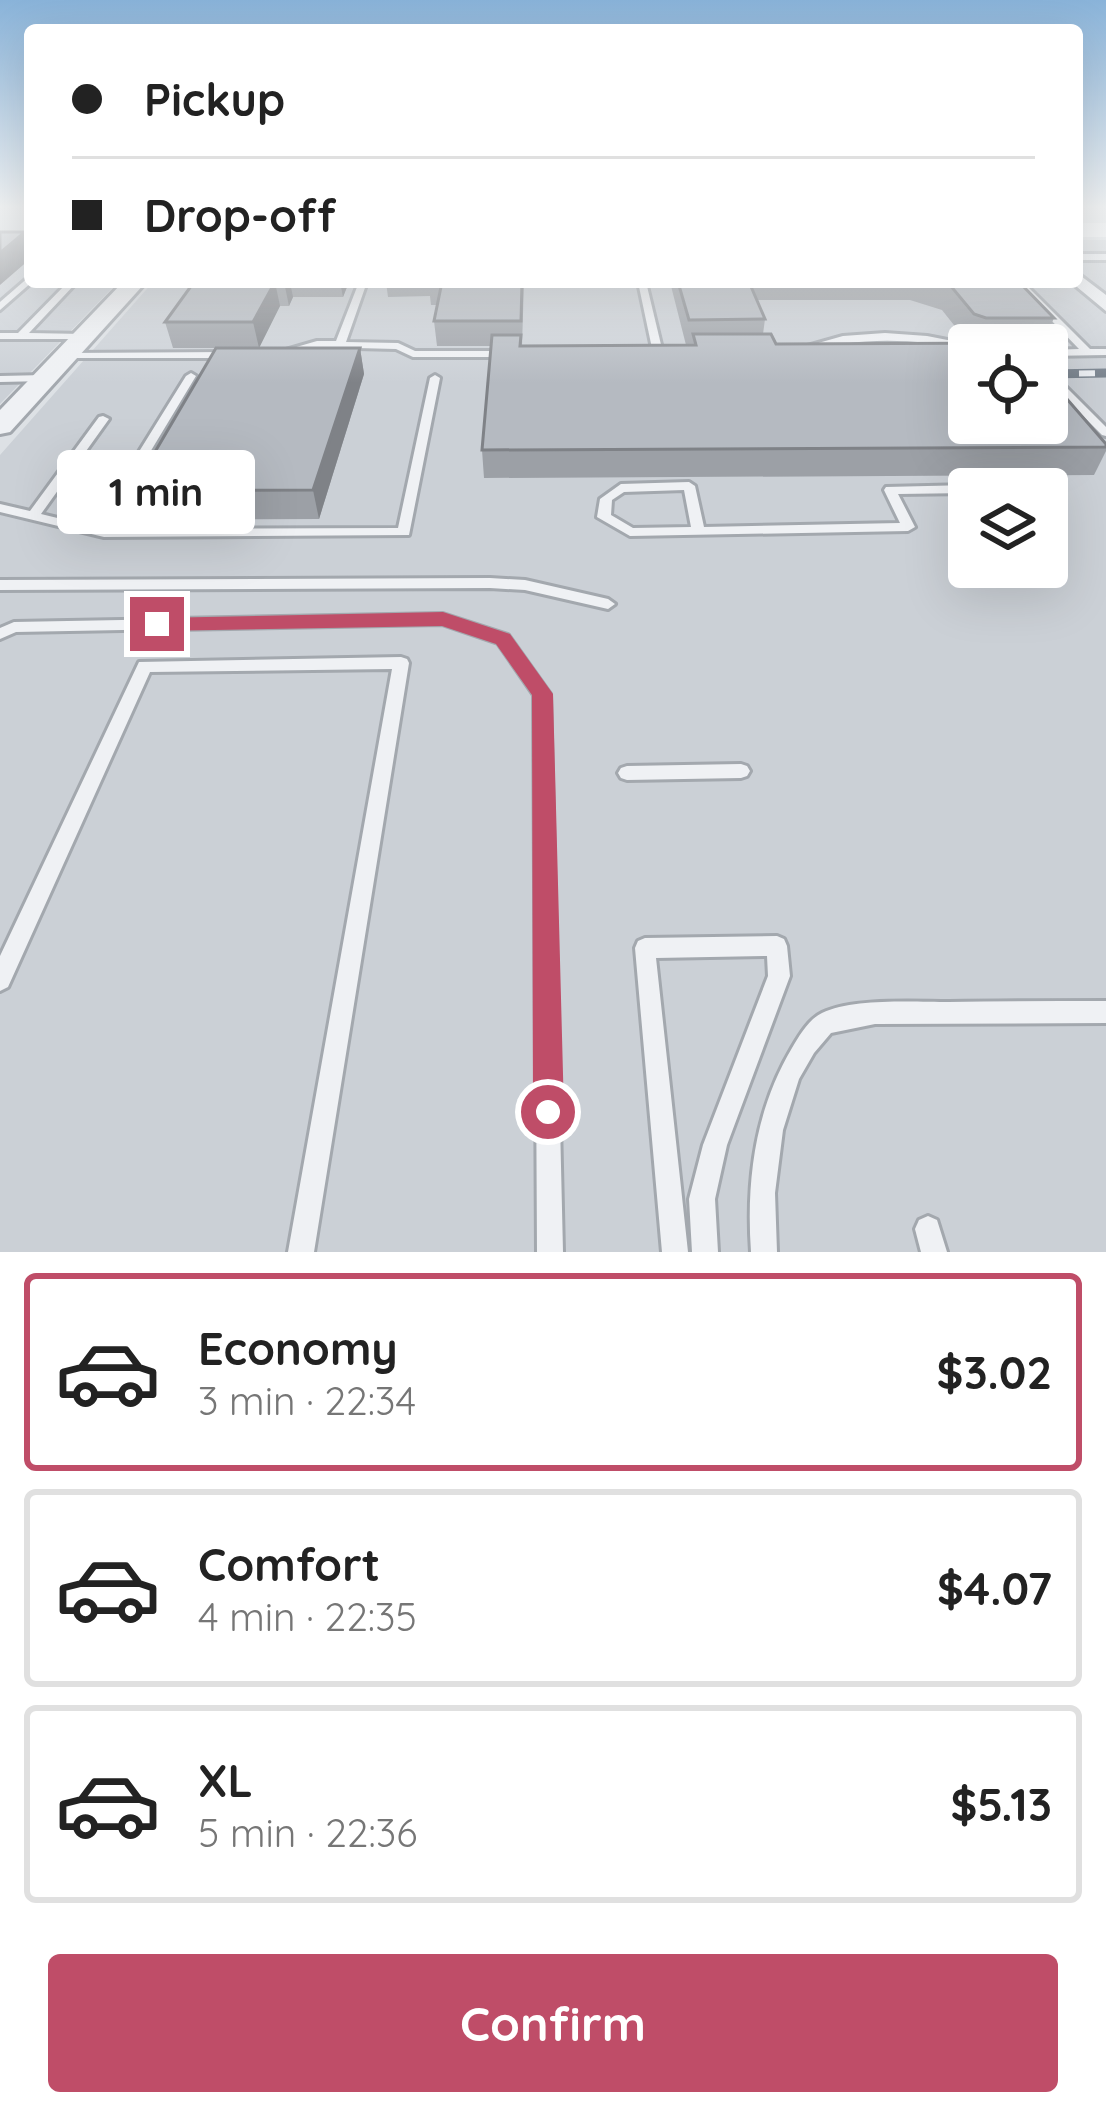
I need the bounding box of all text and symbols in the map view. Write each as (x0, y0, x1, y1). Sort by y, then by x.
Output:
text: Pickup (144, 71, 285, 127)
text: Drop-off (144, 187, 336, 243)
map controls (948, 324, 1068, 588)
button: locate (948, 324, 1068, 444)
callout: 1 min (58, 450, 256, 534)
text: 1 min (109, 467, 203, 516)
button: layers (948, 468, 1068, 588)
route end (130, 597, 184, 651)
route start (521, 1085, 575, 1139)
icon: car (54, 1318, 162, 1426)
text: Economy (198, 1320, 398, 1376)
text: $3.02 (937, 1344, 1052, 1400)
text: 3 min · 22:34 (198, 1376, 416, 1425)
icon: car (54, 1534, 162, 1642)
text: Comfort (198, 1536, 380, 1592)
text: $4.07 (937, 1560, 1052, 1616)
text: 4 min · 22:35 (198, 1592, 417, 1641)
icon: car (54, 1750, 162, 1858)
text: XL (198, 1752, 253, 1808)
text: $5.13 (950, 1776, 1052, 1832)
text: 5 min · 22:36 (198, 1808, 417, 1857)
button: Confirm (48, 1954, 1058, 2092)

